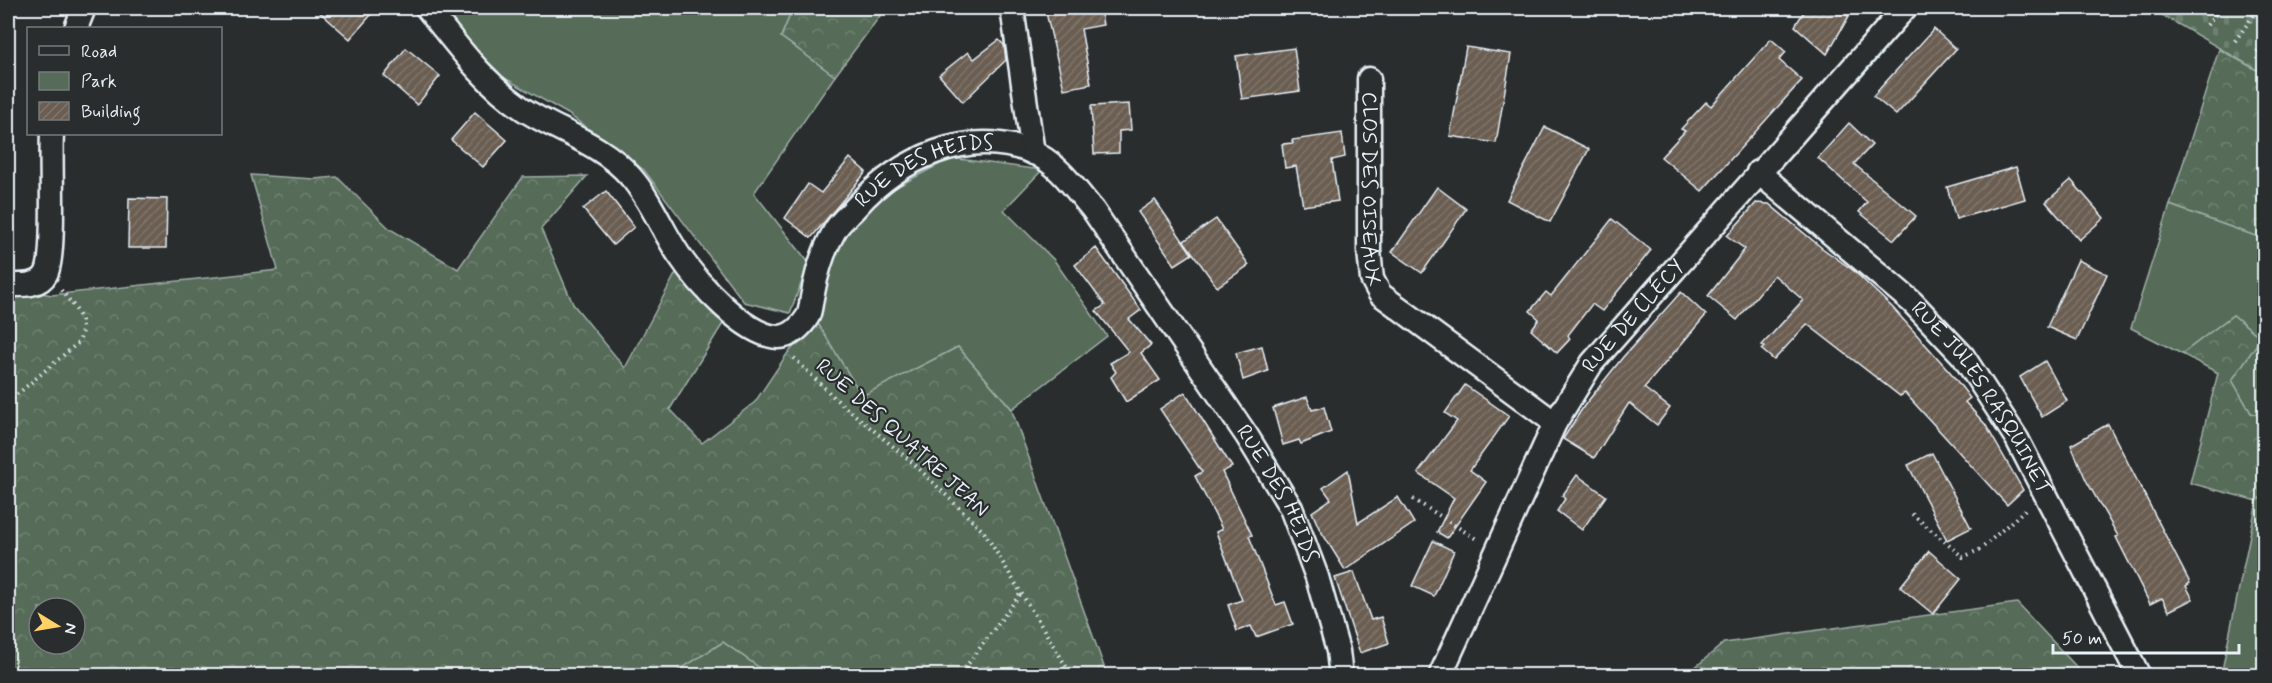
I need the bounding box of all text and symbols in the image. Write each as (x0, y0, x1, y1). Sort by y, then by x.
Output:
legend (27, 27, 222, 135)
text: Road (81, 40, 117, 64)
text: Park (81, 70, 117, 94)
street label: CLOS DES OISEAUX (1355, 92, 1388, 292)
text: Building (81, 100, 141, 126)
street label: RUE DES HEIDS (849, 129, 994, 214)
street label: RUE DE CLÉCY (1576, 253, 1691, 378)
street label: RUE JULES RASQUINET (1904, 295, 2058, 501)
street label: RUE DES QUATRE JEAN (809, 353, 995, 523)
street label: RUE DES HEIDS (1229, 419, 1325, 567)
north arrow (27, 596, 87, 656)
scale bar (2053, 617, 2239, 655)
text: N (59, 621, 82, 636)
text: 50 m (2062, 627, 2102, 651)

